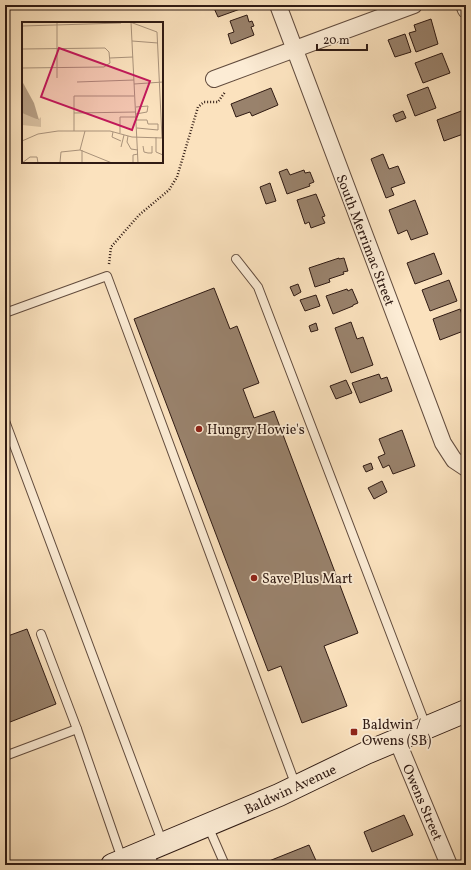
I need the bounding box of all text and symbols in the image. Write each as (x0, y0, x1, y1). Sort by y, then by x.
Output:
inset map (22, 22, 163, 163)
scale bar (317, 26, 367, 52)
text: 20 m (323, 33, 350, 49)
street label: South Merrimac Street (331, 172, 399, 309)
place label: Hungry Howie's (207, 421, 305, 440)
marker: Hungry Howie's (194, 424, 204, 434)
place label: Save Plus Mart (262, 570, 353, 589)
marker: Save Plus Mart (249, 573, 259, 583)
place label: Baldwin / Owens (SB) (362, 716, 431, 751)
marker: Baldwin / Owens (SB) (349, 727, 359, 737)
street label: Baldwin Avenue (241, 761, 340, 820)
street label: Owens Street (397, 761, 446, 844)

